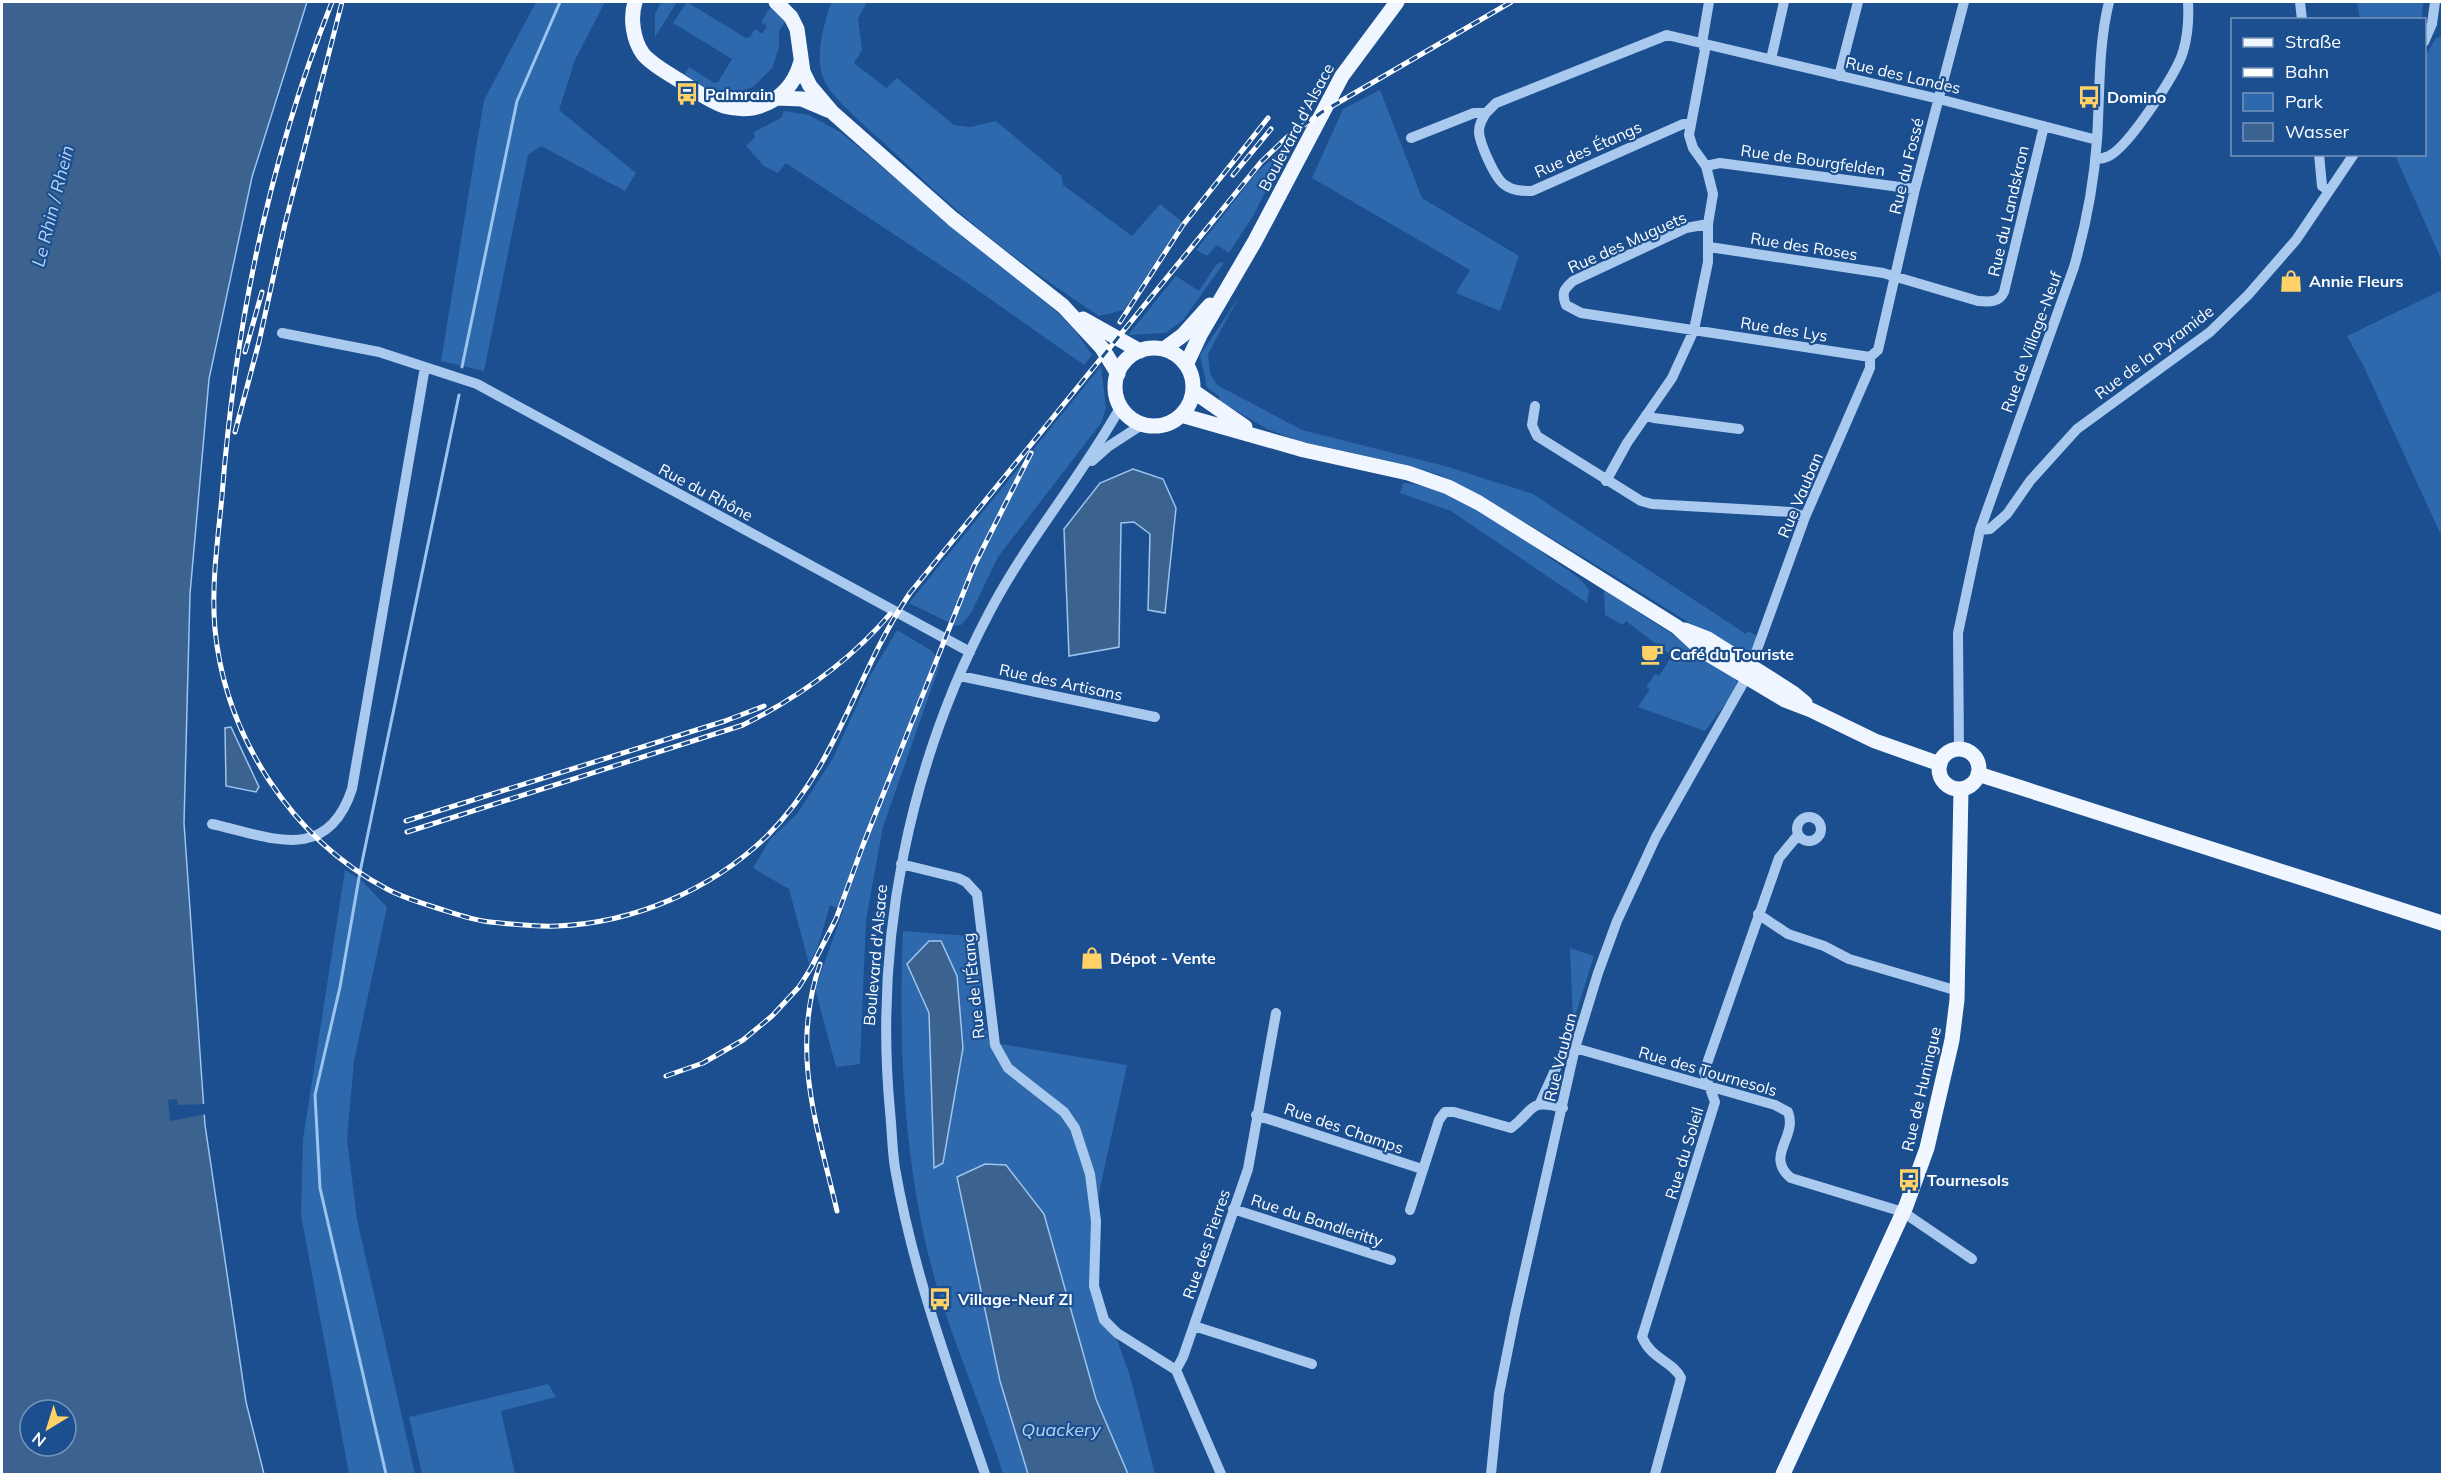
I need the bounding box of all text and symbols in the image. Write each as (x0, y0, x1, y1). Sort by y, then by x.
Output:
legend (2231, 18, 2426, 156)
text: Straße (2285, 30, 2341, 53)
street label: Rue des Landes (1843, 52, 1963, 98)
street label: Boulevard d'Alsace (1254, 60, 1338, 194)
text: Bahn (2285, 60, 2329, 83)
bus stop icon: Palmrain (674, 81, 700, 107)
place label: Palmrain (705, 84, 774, 104)
bus stop icon: Domino (2076, 84, 2102, 110)
place label: Domino (2107, 87, 2166, 107)
text: Park (2285, 90, 2324, 113)
street label: Rue des Étangs (1531, 116, 1645, 182)
street label: Rue du Fossé (1884, 116, 1928, 216)
text: Wasser (2285, 120, 2349, 143)
street label: Rue de Bourgfelden (1739, 140, 1887, 180)
water label: Le Rhin / Rhein (26, 143, 79, 269)
street label: Rue du Landskron (1983, 144, 2033, 278)
street label: Rue des Muguets (1565, 207, 1689, 277)
street label: Rue des Roses (1749, 228, 1859, 264)
street label: Rue de Village-Neuf (1996, 268, 2066, 415)
shop icon: Annie Fleurs (2278, 268, 2304, 294)
place label: Annie Fleurs (2309, 271, 2403, 291)
street label: Rue de la Pyramide (2091, 301, 2217, 403)
street label: Rue des Lys (1739, 312, 1829, 346)
street label: Rue Vauban (1773, 449, 1827, 541)
street label: Rue du Rhône (655, 459, 757, 525)
cafe icon: Café du Touriste (1639, 641, 1665, 667)
place label: Café du Touriste (1670, 644, 1794, 664)
street label: Rue des Artisans (997, 659, 1125, 705)
street label: Boulevard d'Alsace (859, 884, 891, 1026)
street label: Rue de l'Étang (957, 932, 989, 1040)
shop icon: Dépot - Vente (1079, 945, 1105, 971)
place label: Dépot - Vente (1110, 948, 1216, 968)
street label: Rue Vauban (1539, 1011, 1581, 1103)
street label: Rue de Huningue (1897, 1025, 1945, 1153)
street label: Rue des Tournesols (1636, 1042, 1780, 1100)
street label: Rue des Champs (1282, 1098, 1406, 1158)
street label: Rue du Soleil (1660, 1104, 1708, 1202)
bus stop icon: Tournesols (1896, 1167, 1922, 1193)
place label: Tournesols (1927, 1170, 2009, 1190)
street label: Rue des Pierres (1178, 1186, 1234, 1301)
street label: Rue du Bandleritty (1249, 1189, 1386, 1251)
bus stop icon: Village-Neuf ZI (927, 1286, 953, 1312)
place label: Village-Neuf ZI (957, 1289, 1073, 1309)
north arrow (18, 1398, 78, 1458)
water label: Quackery (1021, 1418, 1102, 1441)
text: N (28, 1428, 50, 1451)

